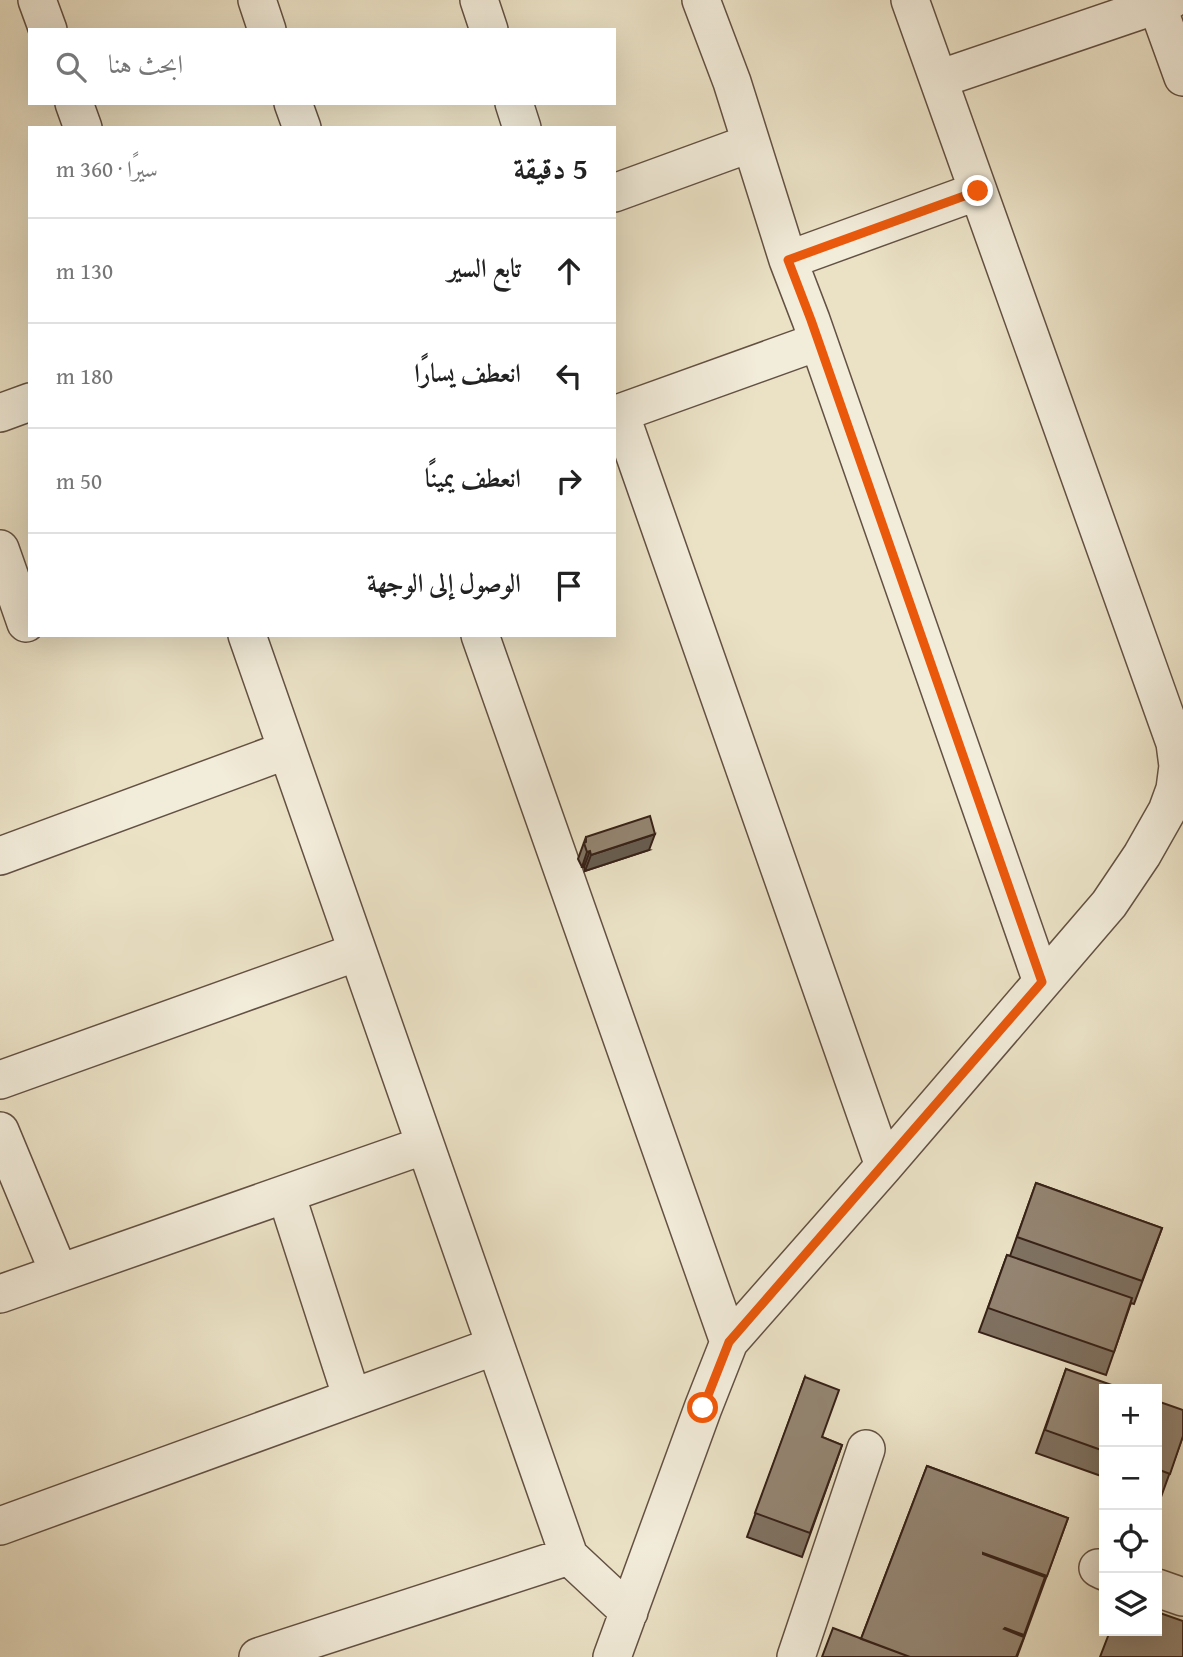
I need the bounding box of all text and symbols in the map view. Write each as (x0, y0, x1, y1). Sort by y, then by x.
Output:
search box (28, 28, 616, 105)
text: ابحث هنا (108, 44, 183, 83)
icon: search (52, 48, 90, 86)
text: 5 دقيقة (513, 146, 588, 190)
text: سيرًا · 360 m (56, 152, 158, 185)
route end (962, 175, 993, 206)
text: تابع السير (447, 248, 521, 287)
icon: ahead (550, 252, 588, 290)
text: 130 m (56, 254, 113, 287)
text: انعطف يسارًا (414, 353, 521, 392)
icon: left (550, 357, 588, 395)
text: 180 m (56, 359, 113, 392)
text: انعطف يمينًا (425, 458, 521, 497)
icon: right (550, 462, 588, 500)
text: 50 m (56, 464, 102, 497)
text: الوصول إلى الوجهة (367, 563, 521, 602)
icon: arrive (550, 567, 588, 605)
map controls (1099, 1384, 1162, 1636)
button: + (1099, 1384, 1162, 1447)
route start (687, 1392, 718, 1423)
button: − (1099, 1447, 1162, 1510)
button: locate (1099, 1510, 1162, 1573)
button: layers (1099, 1573, 1162, 1636)

